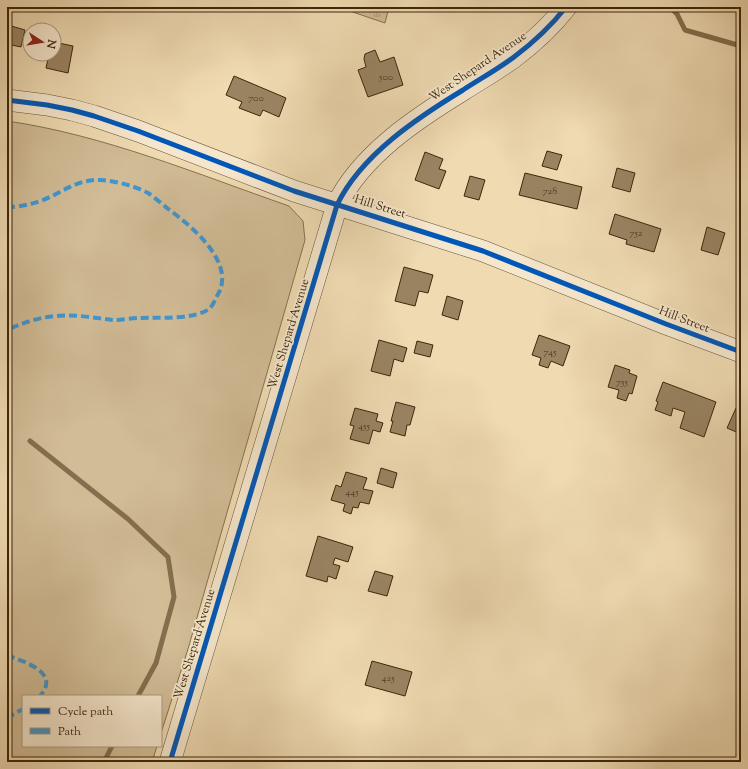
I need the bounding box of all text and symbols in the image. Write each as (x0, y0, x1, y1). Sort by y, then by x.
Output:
north arrow (22, 22, 62, 62)
street label: West Shepard Avenue (425, 27, 531, 107)
text: N (42, 37, 60, 50)
house number: 500 (378, 70, 393, 85)
house number: 700 (248, 91, 264, 106)
house number: 728 (543, 184, 557, 199)
street label: Hill Street (352, 191, 408, 223)
house number: 752 (629, 226, 643, 241)
street label: West Shepard Avenue (264, 276, 314, 391)
street label: Hill Street (656, 302, 712, 338)
house number: 745 (544, 345, 557, 360)
house number: 755 (616, 375, 629, 390)
house number: 455 (358, 419, 371, 434)
house number: 445 (345, 485, 359, 500)
street label: West Shepard Avenue (170, 586, 220, 701)
house number: 425 (381, 671, 395, 686)
legend (22, 695, 162, 747)
text: Cycle path (58, 703, 113, 721)
text: Path (58, 723, 81, 741)

